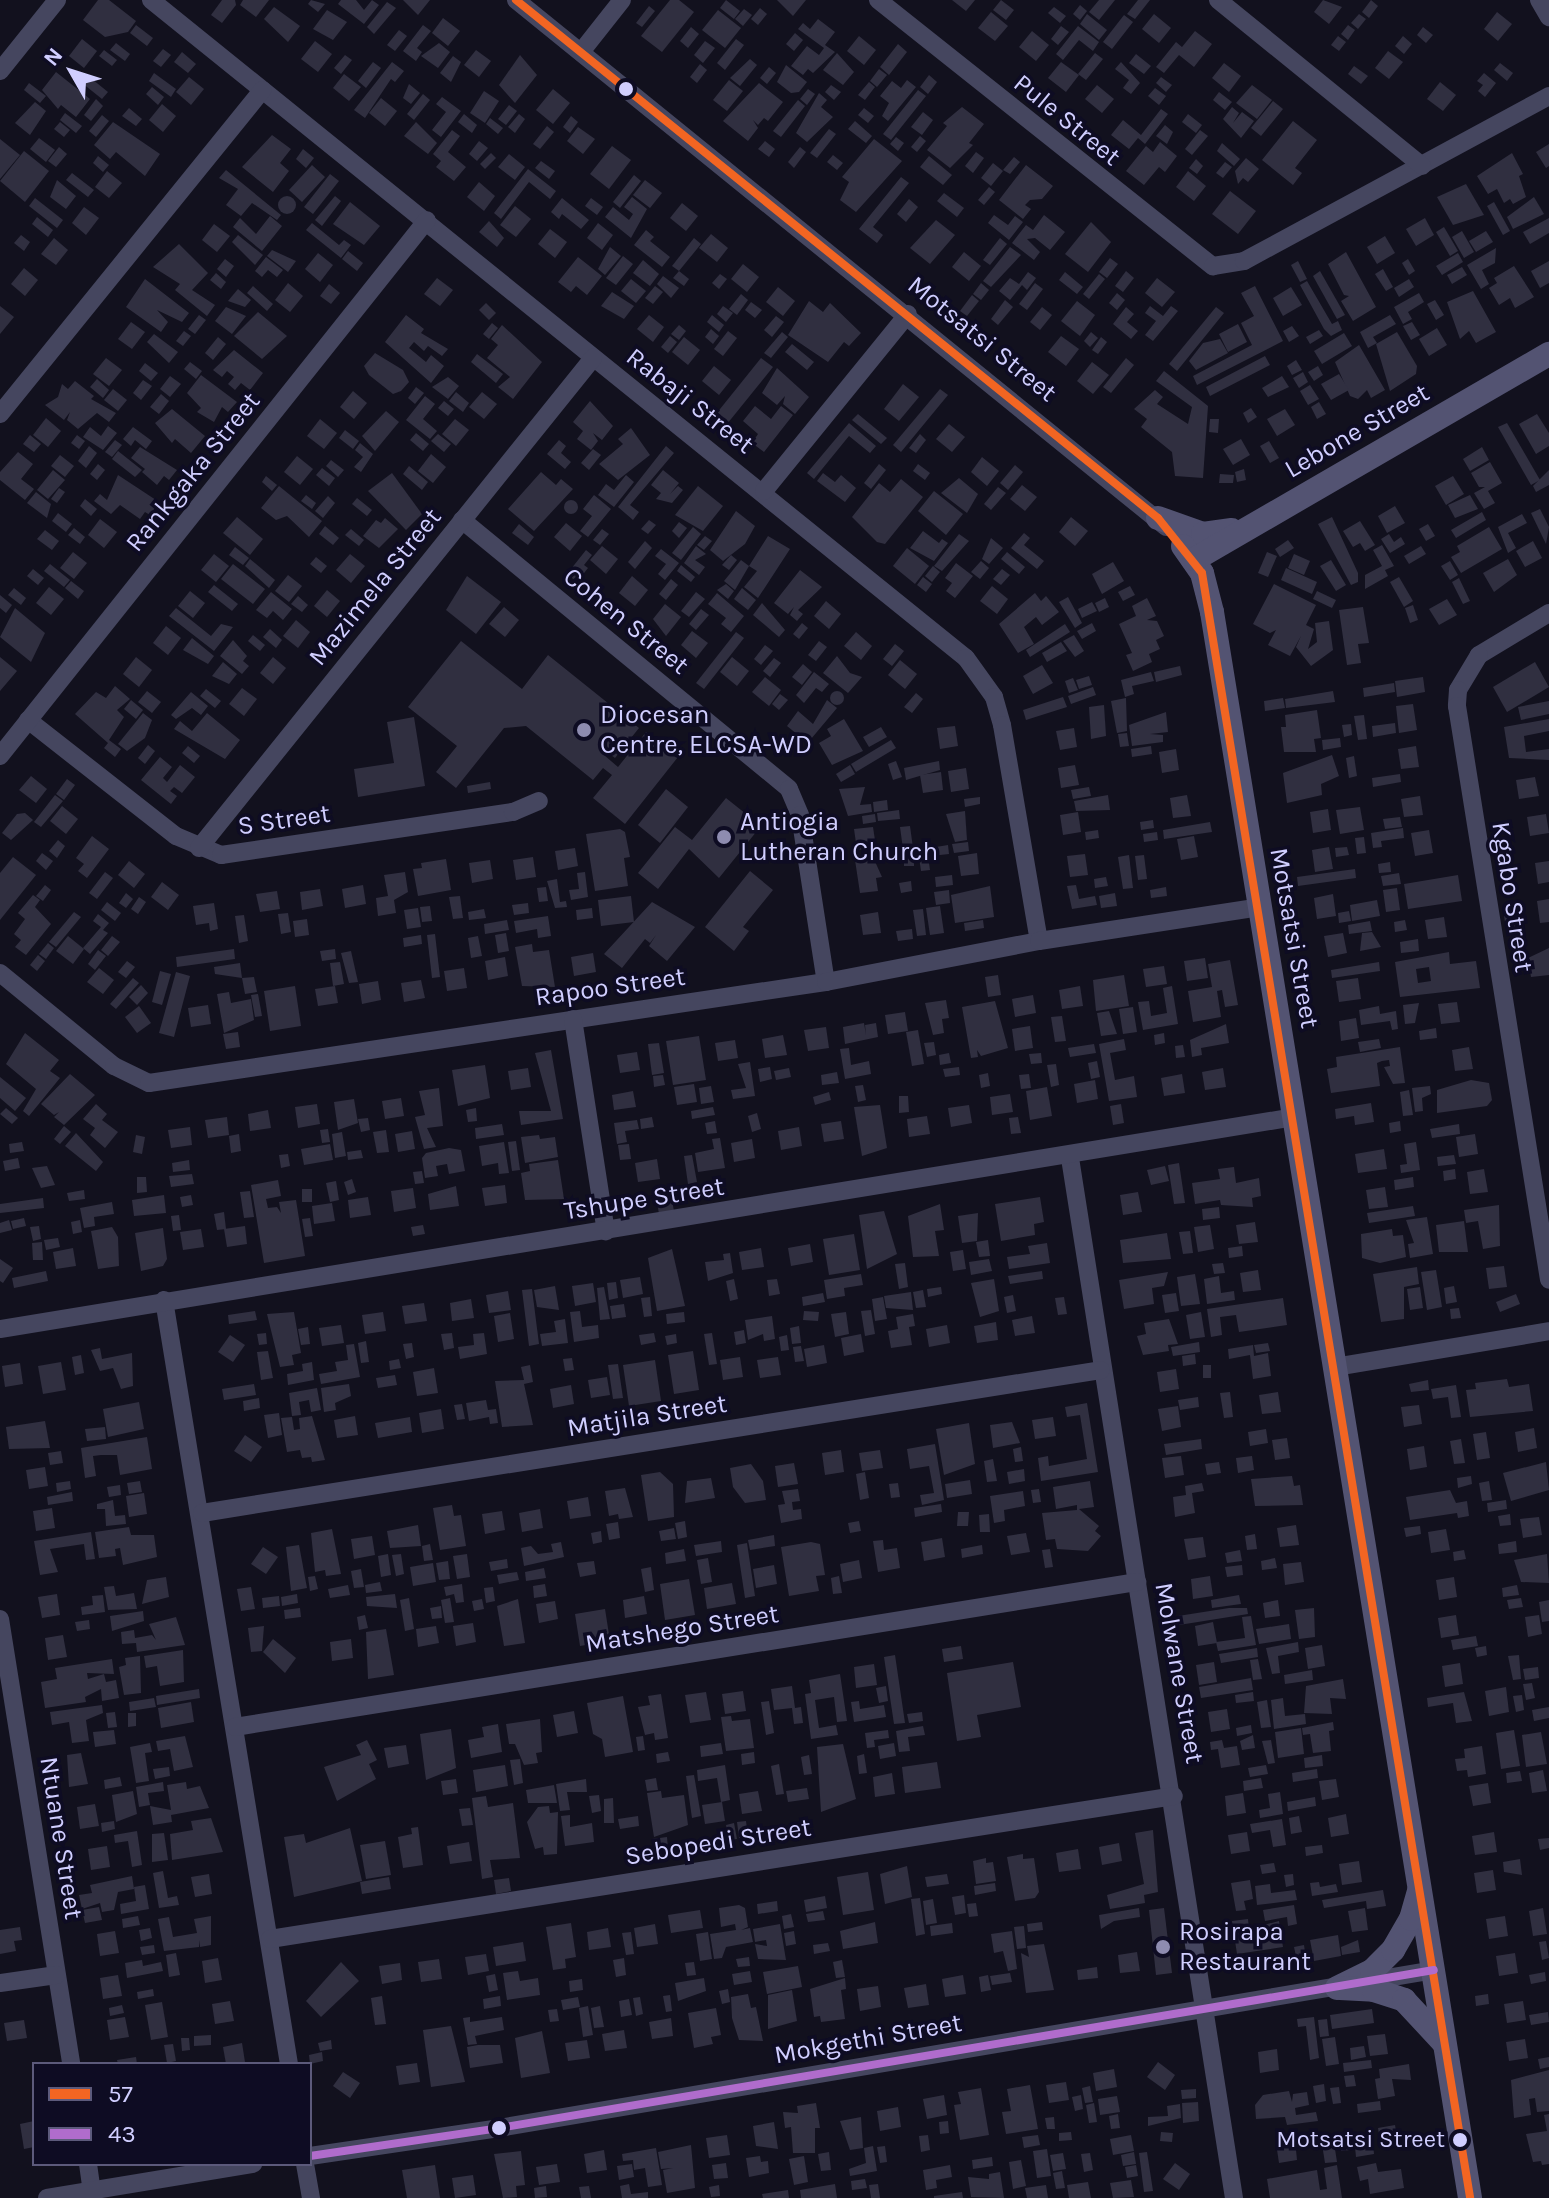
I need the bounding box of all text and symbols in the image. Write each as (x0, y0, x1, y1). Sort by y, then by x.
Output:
north arrow (32, 32, 112, 112)
text: N (38, 43, 68, 71)
street label: Pule Street (1007, 68, 1127, 172)
unlabelled marker (618, 81, 634, 97)
street label: Motsatsi Street (901, 269, 1063, 409)
street label: Rabaji Street (620, 341, 760, 461)
street label: Lebone Street (1279, 377, 1435, 485)
street label: Rankgaka Street (119, 386, 267, 558)
street label: Mazimela Street (302, 502, 448, 672)
street label: Cohen Street (557, 561, 695, 681)
place label: Diocesan Centre, ELCSA-WD (600, 699, 812, 760)
marker: Diocesan Centre, ELCSA-WD (575, 721, 593, 739)
street label: S Street (236, 798, 332, 842)
place label: Antiogia Lutheran Church (740, 806, 938, 868)
street label: Kgabo Street (1485, 820, 1539, 974)
marker: Antiogia Lutheran Church (715, 828, 733, 846)
street label: Motsatsi Street (1263, 845, 1325, 1031)
street label: Rapoo Street (533, 961, 687, 1013)
street label: Tshupe Street (562, 1171, 726, 1227)
street label: Matjila Street (565, 1388, 729, 1444)
street label: Molwane Street (1148, 1580, 1210, 1766)
street label: Matshego Street (583, 1598, 781, 1660)
street label: Ntuane Street (33, 1754, 89, 1922)
street label: Sebopedi Street (623, 1812, 813, 1872)
place label: Rosirapa Restaurant (1179, 1916, 1311, 1978)
marker: Rosirapa Restaurant (1154, 1938, 1172, 1956)
street label: Mokgethi Street (772, 2007, 964, 2071)
legend (32, 2062, 312, 2166)
text: 57 (108, 2080, 133, 2108)
text: 43 (108, 2120, 136, 2148)
unlabelled marker (491, 2120, 507, 2136)
place label: Motsatsi Street (1276, 2126, 1445, 2154)
marker: Motsatsi Street (1452, 2132, 1468, 2148)

